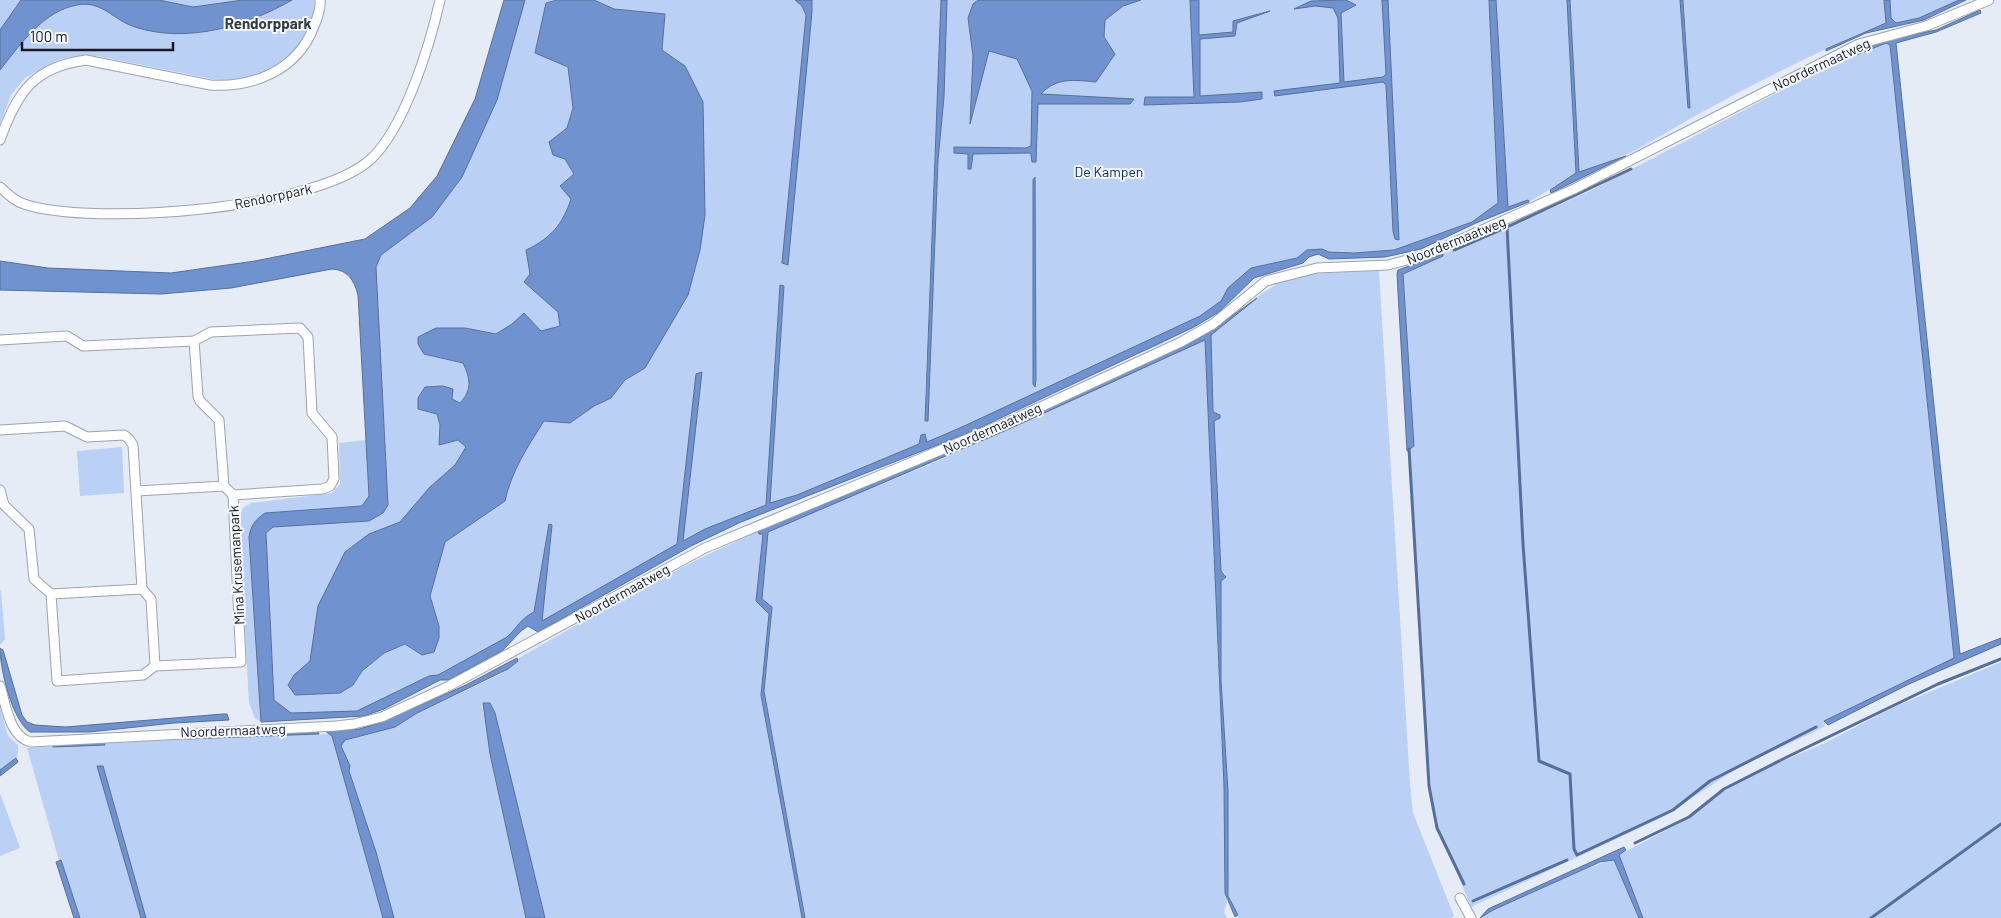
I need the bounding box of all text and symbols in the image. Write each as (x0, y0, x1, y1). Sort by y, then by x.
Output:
district label: Rendorppark (225, 14, 311, 32)
scale bar (22, 20, 174, 52)
text: 100 m (30, 27, 68, 45)
street label: Noordermaatweg (1770, 34, 1872, 94)
park label: De Kampen (1075, 163, 1143, 180)
street label: Rendorppark (233, 180, 313, 212)
street label: Noordermaatweg (1404, 212, 1508, 268)
street label: Noordermaatweg (940, 399, 1044, 457)
street label: Mina Krusemanpark (224, 505, 248, 625)
street label: Noordermaatweg (572, 560, 672, 626)
street label: Noordermaatweg (180, 720, 286, 740)

